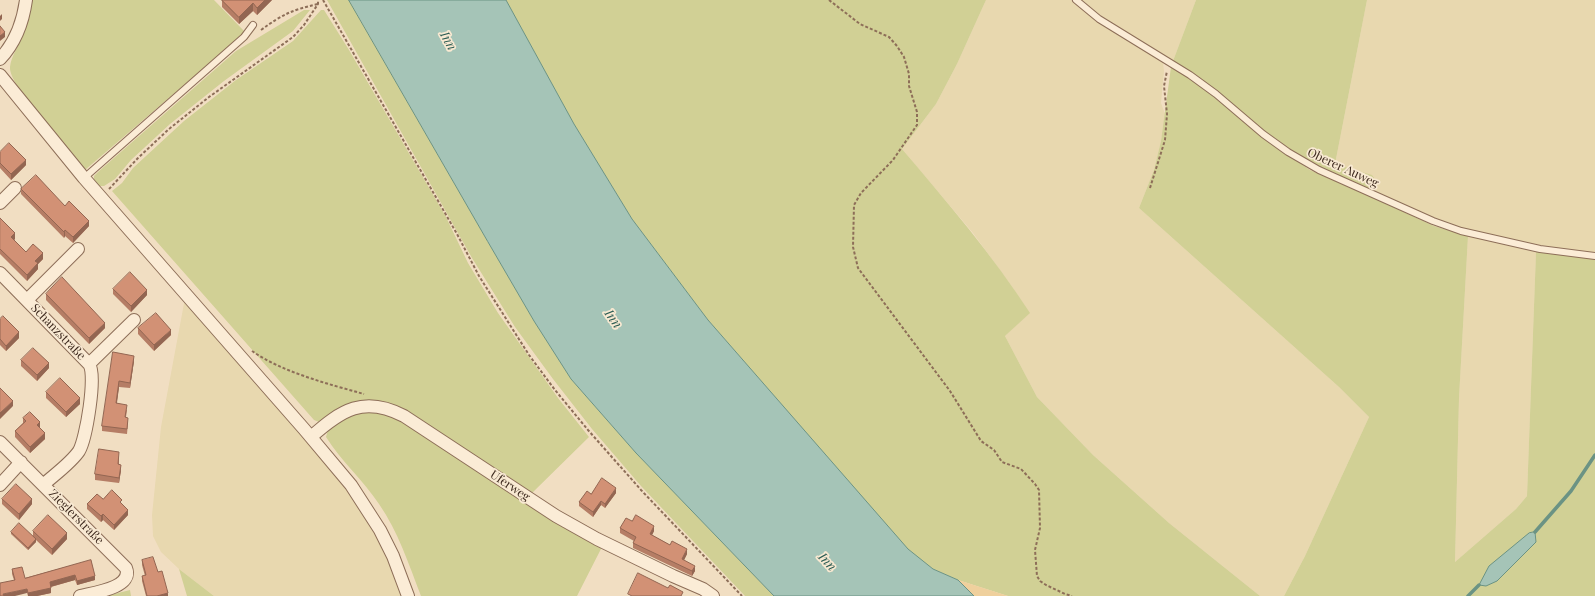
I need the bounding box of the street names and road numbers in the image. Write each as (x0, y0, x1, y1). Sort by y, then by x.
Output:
street label: Oberer Auweg (1305, 145, 1381, 191)
street label: Schanzstraße (28, 301, 88, 363)
street label: Uferweg (487, 467, 533, 505)
street label: Zieglerstraße (46, 487, 106, 547)

